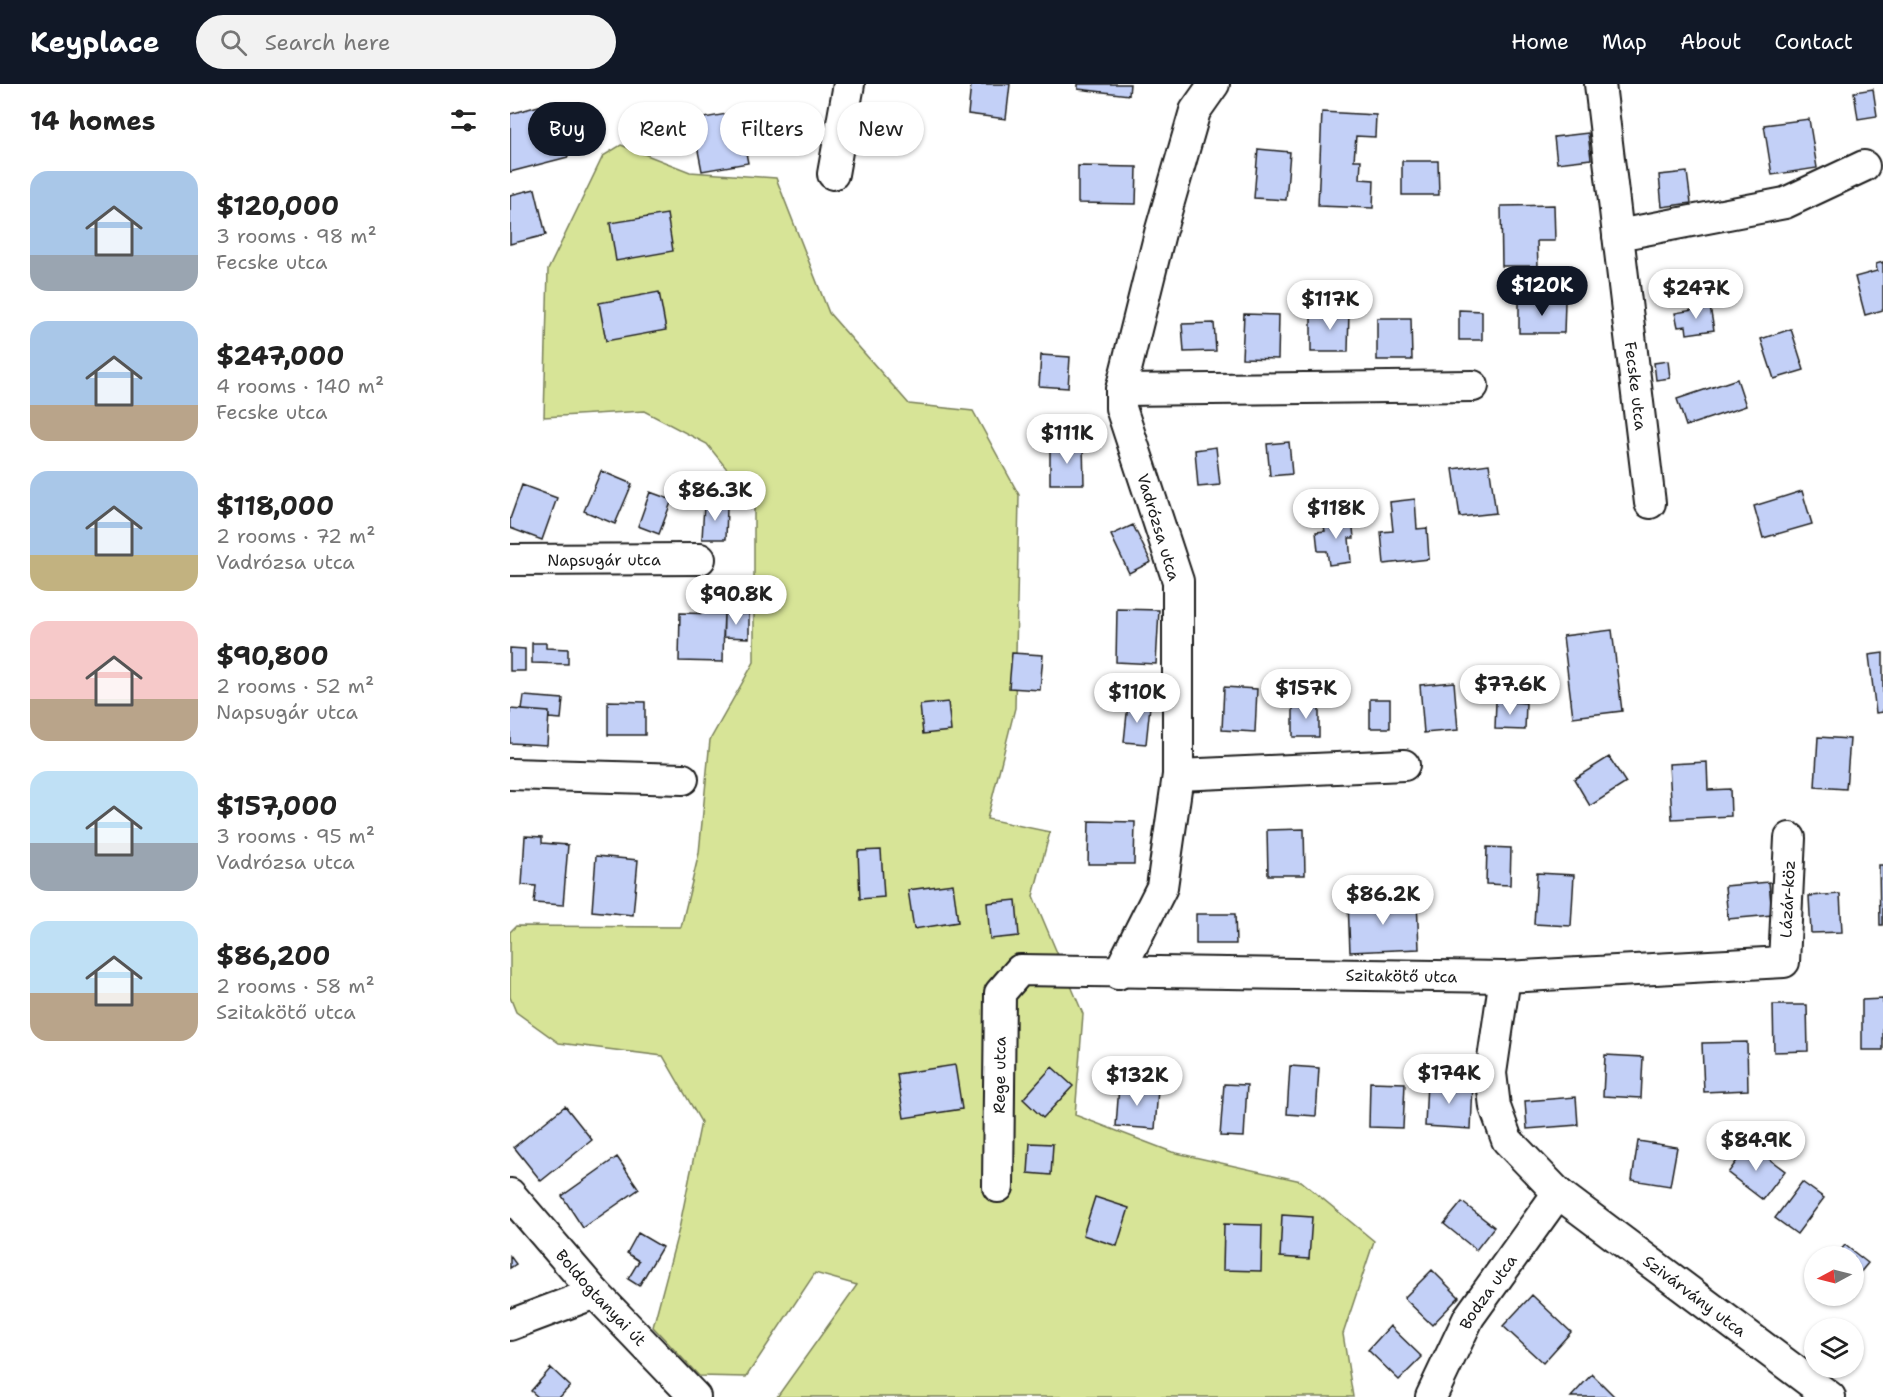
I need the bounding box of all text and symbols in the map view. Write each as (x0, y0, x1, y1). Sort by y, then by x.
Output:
search box (196, 15, 616, 69)
text: Keyplace (30, 23, 160, 61)
icon: search (217, 26, 250, 59)
text: Search here (265, 28, 390, 57)
text: Home (1511, 28, 1569, 56)
text: Map (1602, 28, 1647, 56)
text: About (1680, 28, 1741, 56)
text: Contact (1774, 28, 1853, 56)
chip: Buy (528, 102, 606, 156)
chip: Rent (618, 102, 708, 156)
chip: Filters (720, 102, 825, 156)
chip: New (837, 102, 924, 156)
text: 14 homes (30, 103, 156, 138)
icon: filters (447, 104, 480, 137)
text: $120,000 (216, 188, 339, 223)
icon: home (78, 195, 150, 267)
text: 3 rooms · 98 m² (216, 223, 377, 249)
text: Fecske utca (216, 249, 328, 275)
pin: $120K (1500, 266, 1584, 317)
pin: $247K (1654, 269, 1738, 320)
text: $120K (1511, 272, 1573, 298)
text: $247K (1662, 275, 1730, 301)
pin: $117K (1288, 280, 1372, 331)
text: $117K (1301, 286, 1359, 312)
text: $247,000 (216, 338, 345, 373)
street label: Fecske utca (1620, 340, 1651, 432)
icon: home (78, 345, 150, 417)
text: 4 rooms · 140 m² (216, 373, 384, 399)
text: Fecske utca (216, 399, 328, 425)
pin: $111K (1025, 414, 1109, 465)
text: $111K (1041, 420, 1094, 446)
pin: $86.3K (666, 471, 764, 522)
street label: Vadrózsa utca (1132, 471, 1185, 583)
text: $86.3K (678, 477, 752, 503)
text: $118,000 (216, 488, 334, 523)
pin: $118K (1294, 489, 1378, 540)
icon: home (78, 495, 150, 567)
text: $118K (1307, 495, 1365, 521)
text: 2 rooms · 72 m² (216, 523, 375, 549)
text: Vadrózsa utca (216, 549, 355, 575)
street label: Napsugár utca (547, 549, 661, 571)
pin: $90.8K (687, 575, 785, 626)
text: $90.8K (700, 581, 772, 607)
text: $90,800 (216, 638, 329, 673)
icon: home (78, 645, 150, 717)
pin: $77.6K (1461, 665, 1559, 716)
pin: $157K (1264, 669, 1348, 720)
text: $77.6K (1474, 671, 1546, 697)
text: 2 rooms · 52 m² (216, 673, 374, 699)
pin: $110K (1095, 673, 1179, 724)
text: $157K (1275, 675, 1337, 701)
text: $110K (1108, 679, 1166, 705)
text: Napsugár utca (216, 699, 358, 725)
text: $157,000 (216, 788, 338, 823)
icon: home (78, 795, 150, 867)
text: 3 rooms · 95 m² (216, 823, 375, 849)
text: Vadrózsa utca (216, 849, 355, 875)
street label: Lázár-köz (1775, 860, 1800, 938)
pin: $86.2K (1334, 875, 1432, 926)
text: $86.2K (1346, 881, 1420, 907)
text: $86,200 (216, 938, 331, 973)
icon: home (78, 945, 150, 1017)
street label: Szitakötő utca (1345, 965, 1458, 987)
text: 2 rooms · 58 m² (216, 973, 375, 999)
text: Szitakötő utca (216, 999, 356, 1025)
street label: Rege utca (989, 1036, 1011, 1114)
pin: $174K (1407, 1054, 1491, 1105)
pin: $132K (1095, 1056, 1179, 1107)
text: $174K (1417, 1060, 1481, 1086)
text: $132K (1106, 1062, 1168, 1088)
pin: $84.9K (1707, 1121, 1805, 1172)
text: $84.9K (1720, 1127, 1792, 1153)
street label: Boldogtanyai út (551, 1245, 651, 1351)
north arrow (1804, 1246, 1864, 1306)
map controls (1804, 1246, 1864, 1378)
street label: Bodza utca (1455, 1250, 1522, 1333)
street label: Szivárvány utca (1639, 1251, 1750, 1342)
button: layers (1804, 1318, 1864, 1378)

